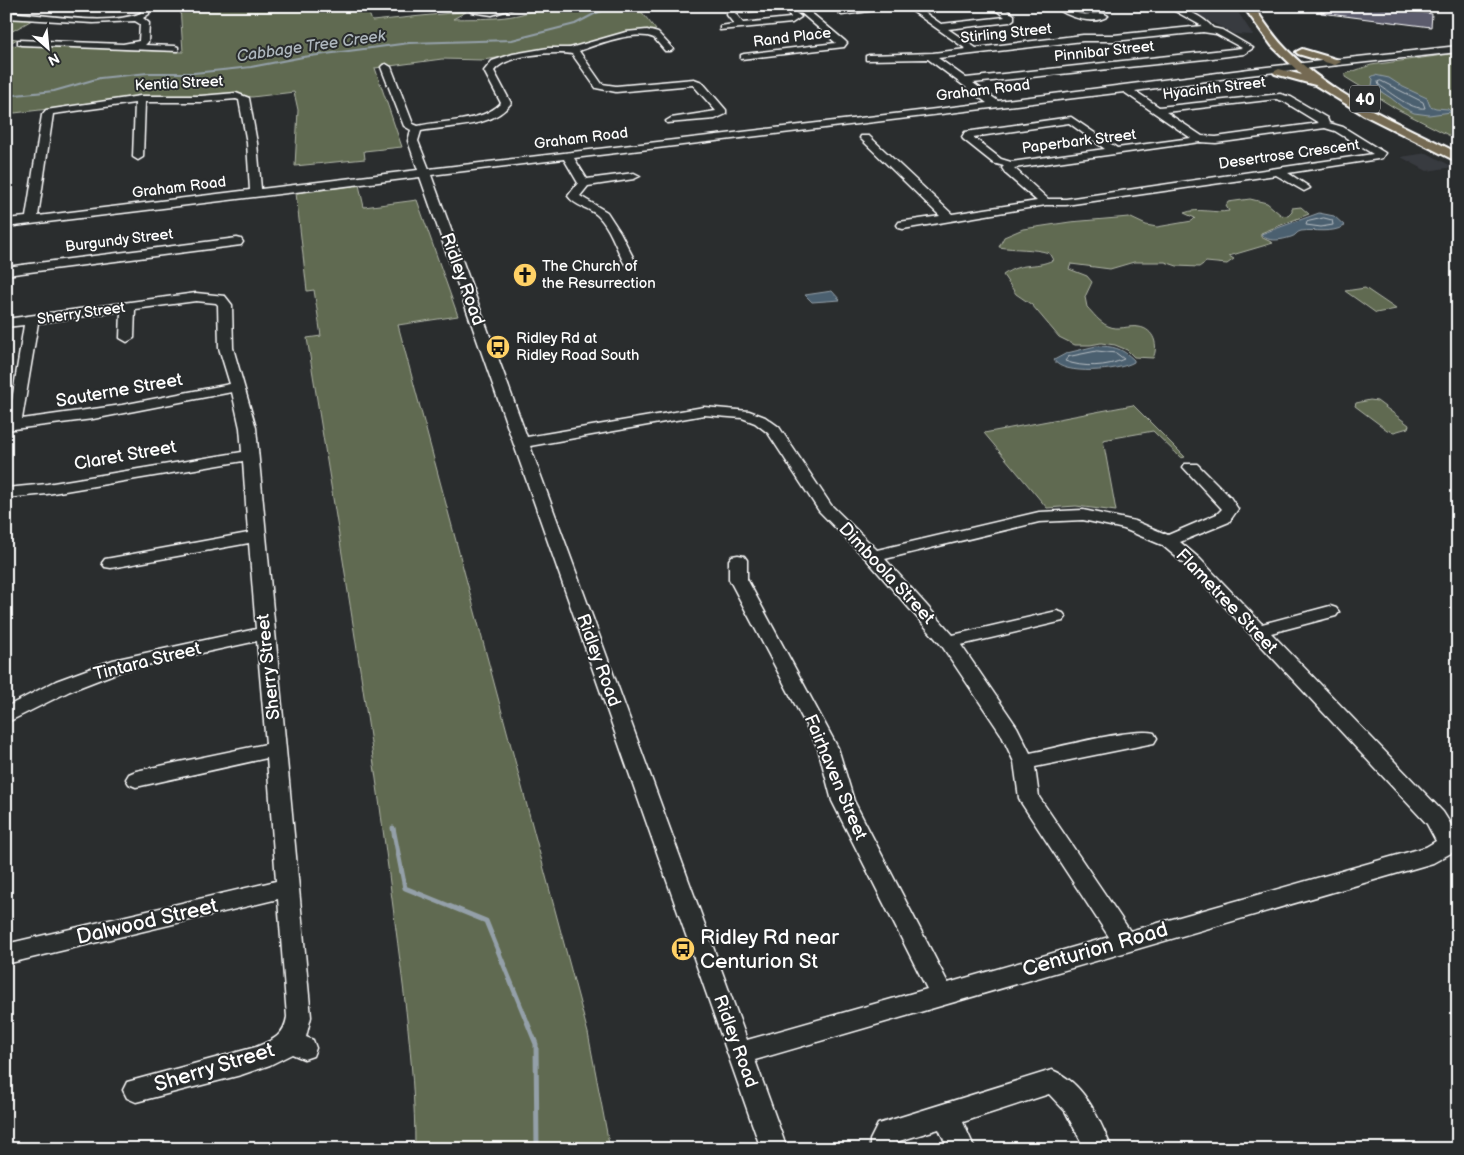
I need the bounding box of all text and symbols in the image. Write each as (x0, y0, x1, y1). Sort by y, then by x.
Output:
street label: Stirling Street (960, 19, 1053, 48)
north arrow (22, 22, 72, 72)
street label: Rand Place (752, 23, 832, 52)
water label: Cabbage Tree Creek (236, 26, 388, 66)
street label: Pinnibar Street (1053, 37, 1155, 66)
text: N (45, 49, 62, 69)
street label: Kentia Street (134, 72, 224, 95)
street label: Hyacinth Street (1161, 73, 1267, 104)
street label: Graham Road (935, 75, 1031, 106)
road number: 40 (1350, 86, 1380, 112)
street label: Graham Road (533, 123, 629, 154)
street label: Paperbark Street (1021, 125, 1138, 158)
street label: Desertrose Crescent (1217, 135, 1361, 174)
street label: Graham Road (131, 172, 227, 203)
street label: Burgundy Street (64, 224, 174, 257)
street label: Ridley Road (436, 230, 489, 328)
place label: The Church of the Resurrection (542, 257, 656, 293)
church icon: The Church of the Resurrection (512, 262, 538, 288)
street label: Sherry Street (36, 298, 127, 329)
place label: Ridley Rd at Ridley Road South (516, 329, 639, 365)
bus stop icon: Ridley Rd at Ridley Road South (485, 334, 511, 360)
street label: Sauterne Street (54, 369, 184, 412)
street label: Claret Street (72, 436, 178, 475)
street label: Dimboola Street (834, 518, 939, 629)
street label: Flametree Street (1171, 545, 1282, 658)
street label: Ridley Road (572, 611, 625, 709)
street label: Sherry Street (252, 613, 284, 721)
street label: Tintara Street (91, 638, 203, 685)
street label: Fairhaven Street (800, 711, 872, 844)
street label: Dalwood Street (74, 893, 221, 950)
street label: Centurion Road (1020, 917, 1171, 982)
place label: Ridley Rd near Centurion St (700, 925, 839, 974)
bus stop icon: Ridley Rd near Centurion St (670, 936, 696, 962)
street label: Ridley Road (709, 992, 762, 1090)
street label: Sherry Street (151, 1037, 278, 1098)

